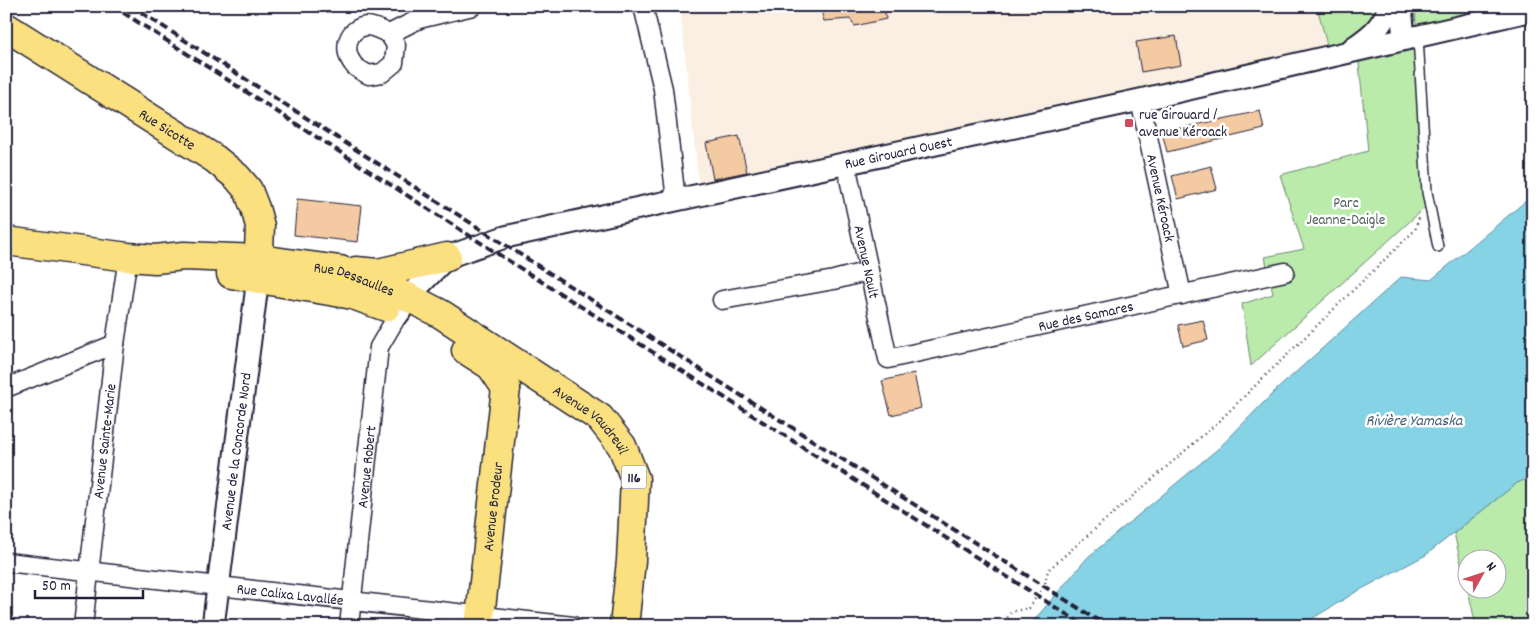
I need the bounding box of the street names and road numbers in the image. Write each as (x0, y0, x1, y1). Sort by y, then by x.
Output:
street label: Rue Sicotte (134, 104, 200, 157)
street label: Rue Girouard Ouest (843, 132, 955, 176)
street label: Avenue Kéroack (1139, 152, 1179, 244)
street label: Avenue Nault (846, 223, 884, 301)
street label: Rue Dessaulles (312, 258, 397, 304)
street label: Rue des Samares (1037, 296, 1136, 339)
street label: Avenue de la Concorde Nord (216, 372, 259, 532)
street label: Avenue Vaudreuil (548, 381, 633, 458)
street label: Avenue Sainte-Marie (88, 382, 123, 500)
street label: Avenue Robert (353, 424, 384, 509)
street label: Avenue Brodeur (479, 461, 511, 553)
road number: 116 (622, 466, 646, 488)
street label: Rue Calixa Lavallée (235, 579, 345, 613)

